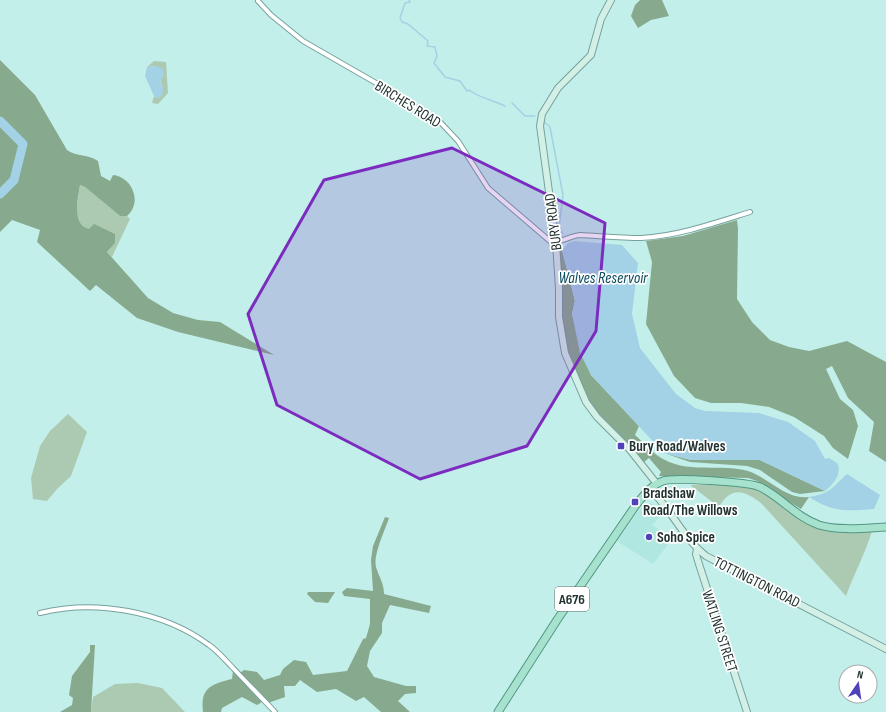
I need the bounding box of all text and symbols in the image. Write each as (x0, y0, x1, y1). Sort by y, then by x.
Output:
street label: BIRCHES ROAD (371, 77, 444, 132)
street label: BURY ROAD (541, 192, 566, 252)
water label: Walves Reservoir (558, 269, 648, 288)
place label: Bury Road/Walves (629, 437, 726, 456)
marker: Bury Road/Walves (616, 441, 626, 451)
place label: Bradshaw Road/The Willows (643, 484, 738, 520)
marker: Bradshaw Road/The Willows (630, 497, 640, 507)
place label: Soho Spice (657, 528, 715, 547)
marker: Soho Spice (644, 532, 654, 542)
street label: TOTTINGTON ROAD (710, 553, 803, 612)
road number: A676 (555, 587, 589, 611)
street label: WATLING STREET (697, 588, 742, 675)
north arrow (838, 664, 878, 704)
text: N (856, 668, 865, 682)

